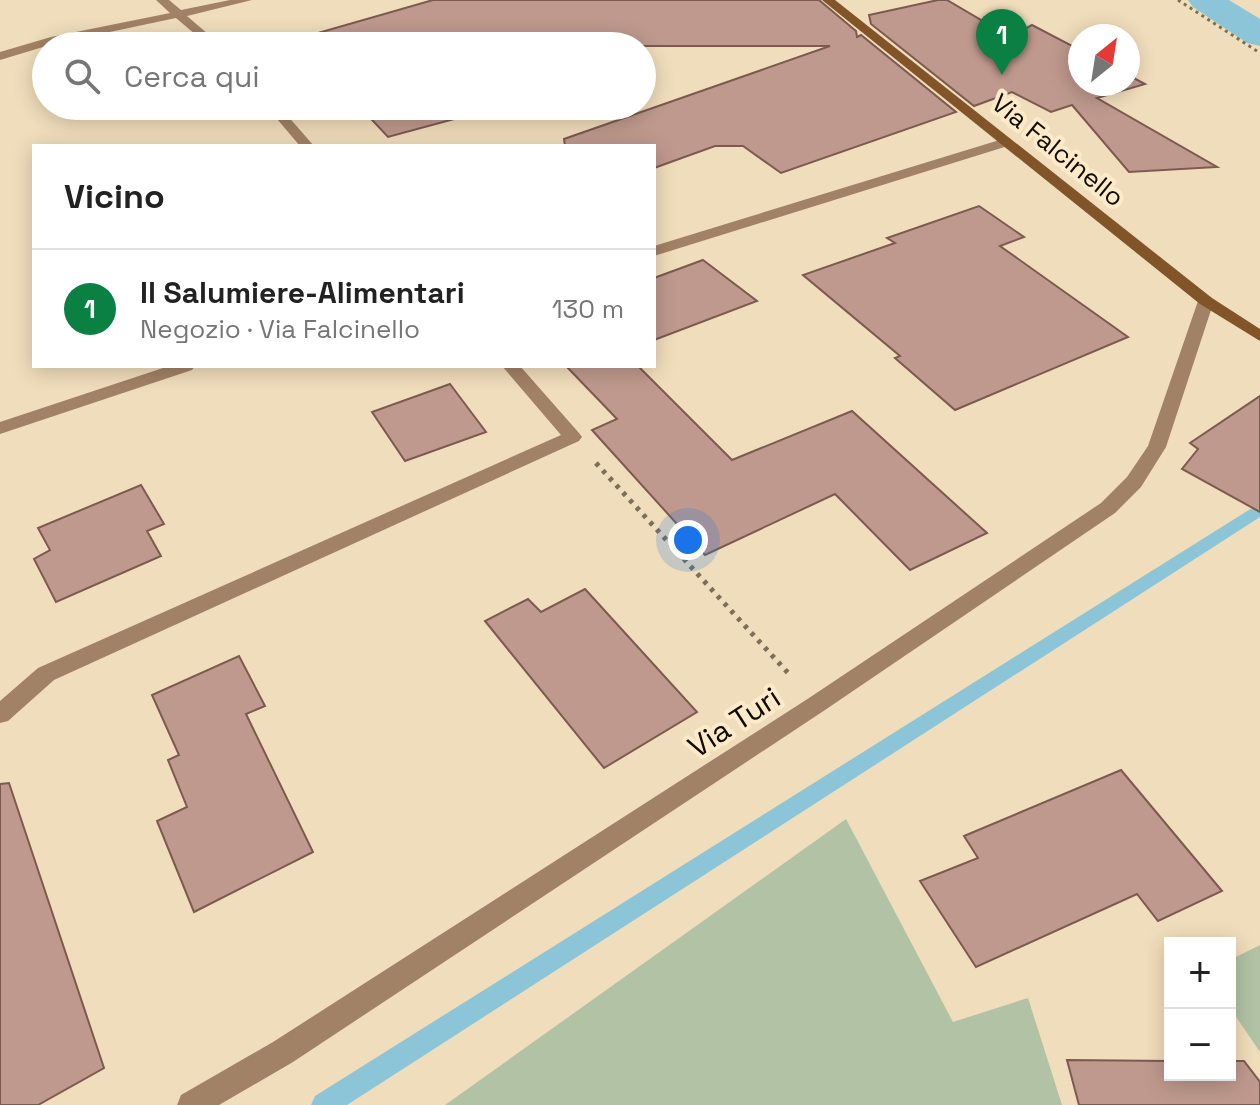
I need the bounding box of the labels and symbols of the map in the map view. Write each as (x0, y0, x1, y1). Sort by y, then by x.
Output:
pin: 1 (976, 9, 1028, 75)
north arrow (1068, 24, 1140, 96)
street label: Via Falcinello (985, 86, 1131, 214)
your location (668, 520, 708, 560)
street label: Via Turi (680, 678, 788, 766)

